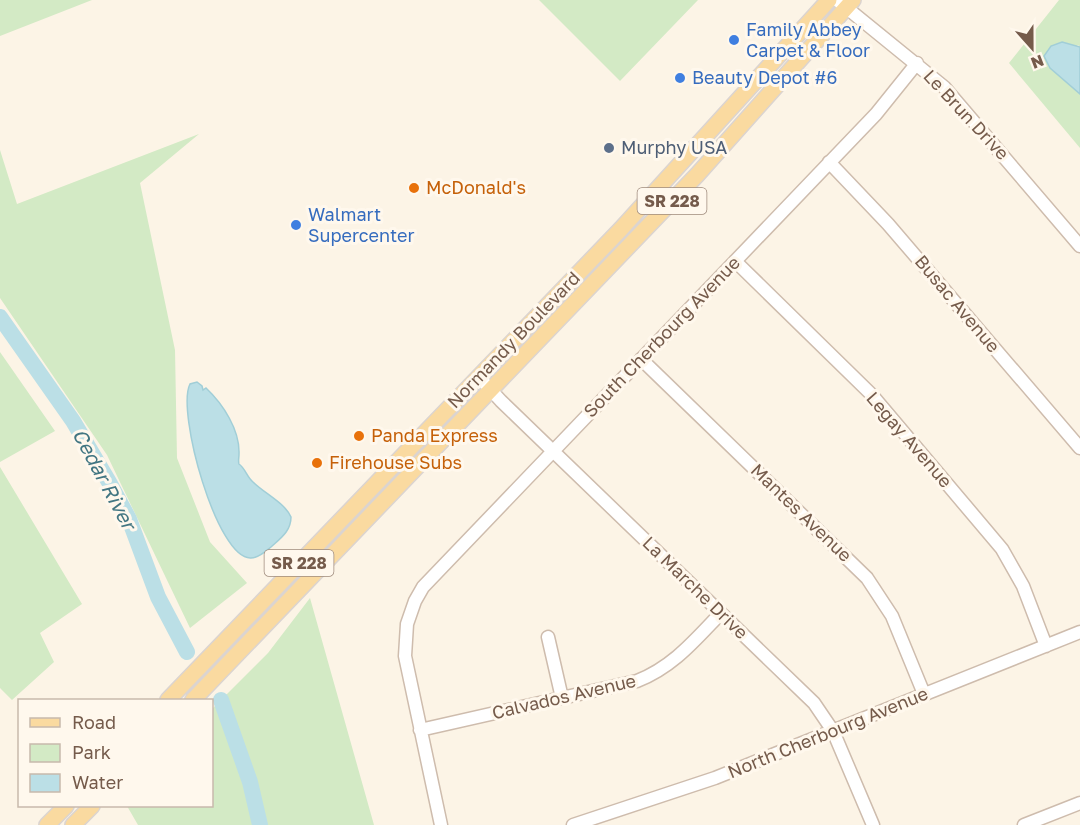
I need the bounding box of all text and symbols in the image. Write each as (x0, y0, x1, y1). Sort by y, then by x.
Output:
place label: Family Abbey Carpet & Floor (746, 18, 870, 61)
north arrow (1002, 18, 1062, 78)
marker: Family Abbey Carpet & Floor (727, 33, 741, 47)
text: N (1028, 50, 1047, 74)
street label: Le Brun Drive (919, 65, 1014, 164)
place label: Beauty Depot #6 (692, 66, 837, 88)
marker: Beauty Depot #6 (673, 71, 687, 85)
place label: Murphy USA (621, 136, 727, 158)
marker: Murphy USA (602, 141, 616, 155)
place label: McDonald's (426, 176, 526, 198)
marker: McDonald's (407, 181, 421, 195)
road number: SR 228 (638, 188, 706, 214)
place label: Walmart Supercenter (308, 203, 415, 246)
marker: Walmart Supercenter (289, 218, 303, 232)
street label: Busac Avenue (911, 250, 1005, 357)
street label: South Cherbourg Avenue (579, 251, 744, 421)
street label: Normandy Boulevard (442, 266, 584, 412)
street label: Legay Avenue (862, 387, 957, 492)
water label: Cedar River (68, 424, 143, 536)
place label: Panda Express (371, 424, 498, 446)
marker: Panda Express (352, 429, 366, 443)
place label: Firehouse Subs (329, 451, 462, 473)
marker: Firehouse Subs (310, 456, 324, 470)
street label: Mantes Avenue (747, 459, 857, 566)
street label: La Marche Drive (638, 531, 753, 643)
road number: SR 228 (264, 550, 334, 576)
street label: Calvados Avenue (490, 669, 638, 723)
street label: North Cherbourg Avenue (724, 682, 931, 782)
legend (18, 699, 213, 807)
text: Road (72, 711, 116, 733)
text: Park (72, 741, 111, 763)
text: Water (72, 771, 123, 793)

